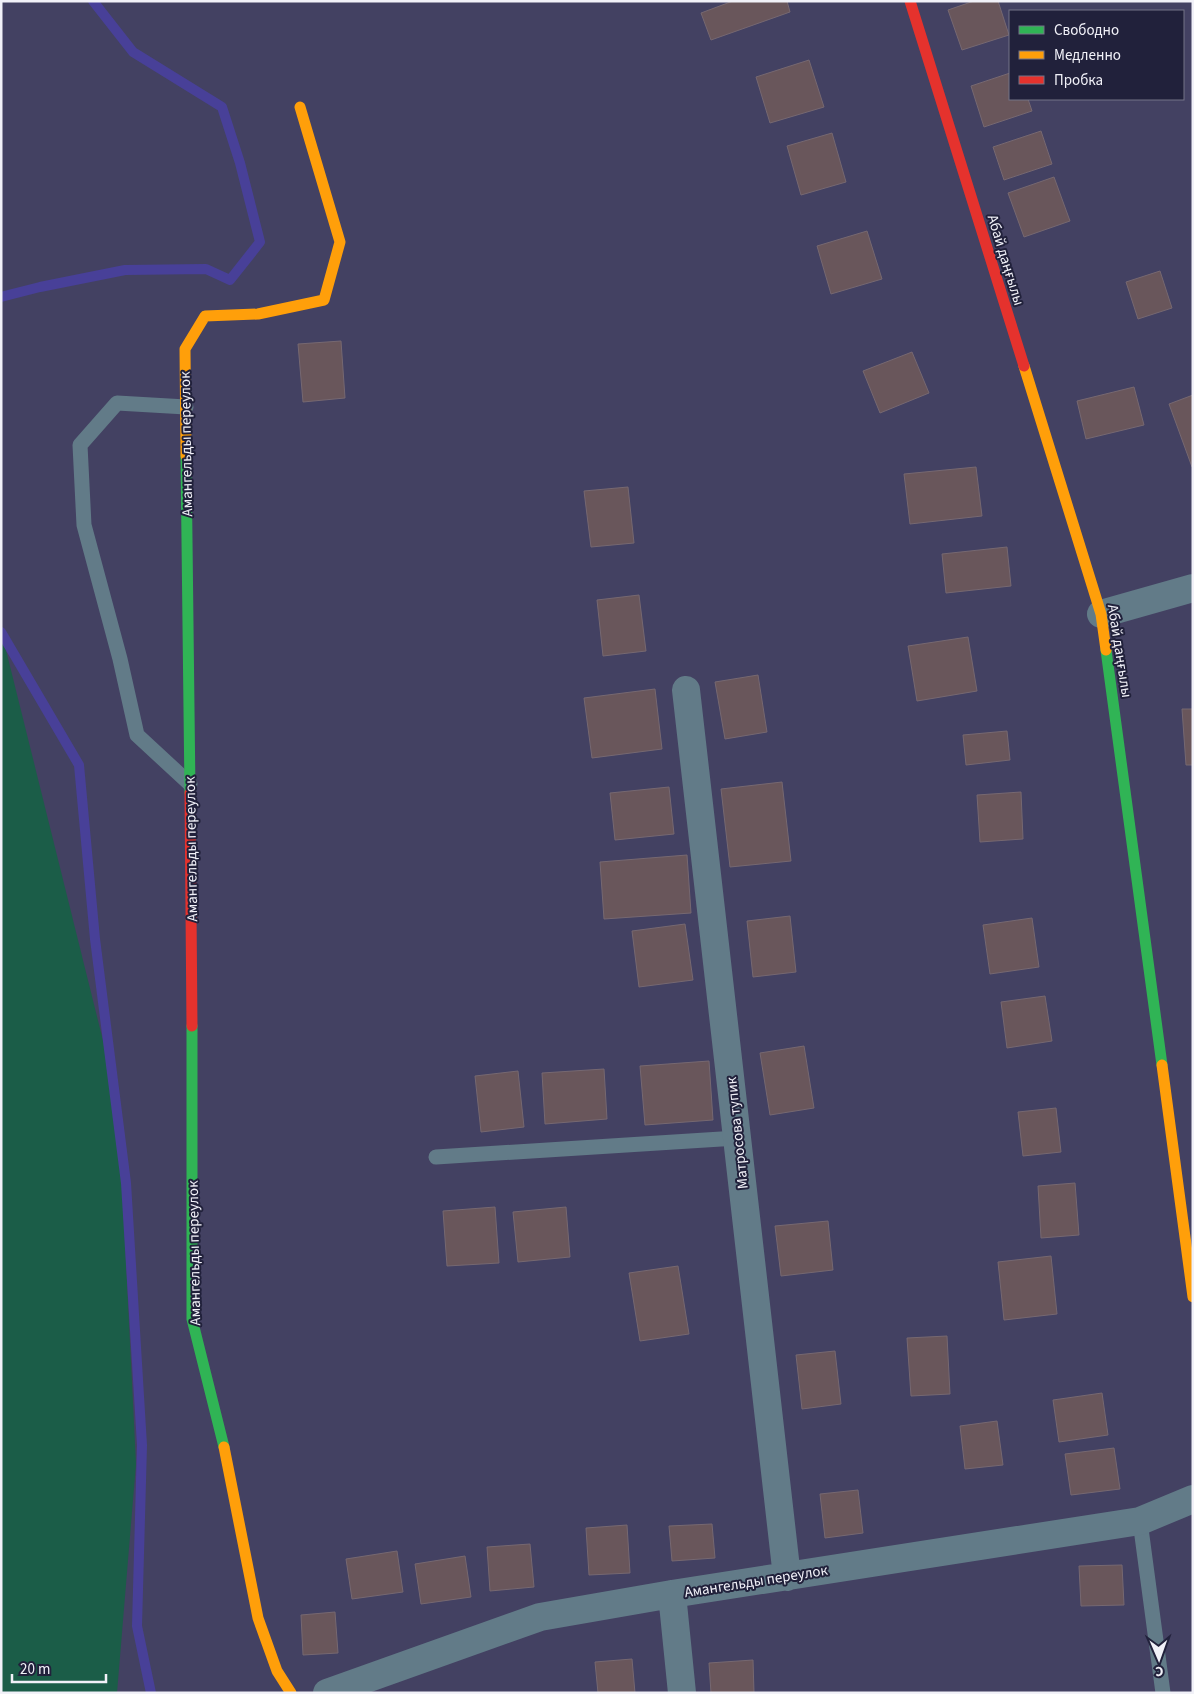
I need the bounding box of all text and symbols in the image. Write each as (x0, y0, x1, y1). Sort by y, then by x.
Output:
legend (1009, 10, 1184, 100)
text: Свободно (1054, 20, 1119, 41)
text: Медленно (1054, 45, 1121, 66)
text: Пробка (1054, 70, 1103, 91)
street label: Абай даңғылы (982, 212, 1029, 308)
street label: Амангельды переулок (175, 371, 198, 517)
street label: Абай даңғылы (1102, 603, 1137, 699)
street label: Амангельды переулок (180, 776, 203, 922)
street label: Матросова тупик (721, 1075, 754, 1190)
street label: Амангельды переулок (183, 1180, 206, 1326)
street label: Амангельды переулок (683, 1560, 830, 1603)
north arrow (1134, 1634, 1184, 1684)
scale bar (12, 1652, 106, 1684)
text: 20 m (20, 1659, 50, 1680)
text: С (1155, 1661, 1164, 1681)

